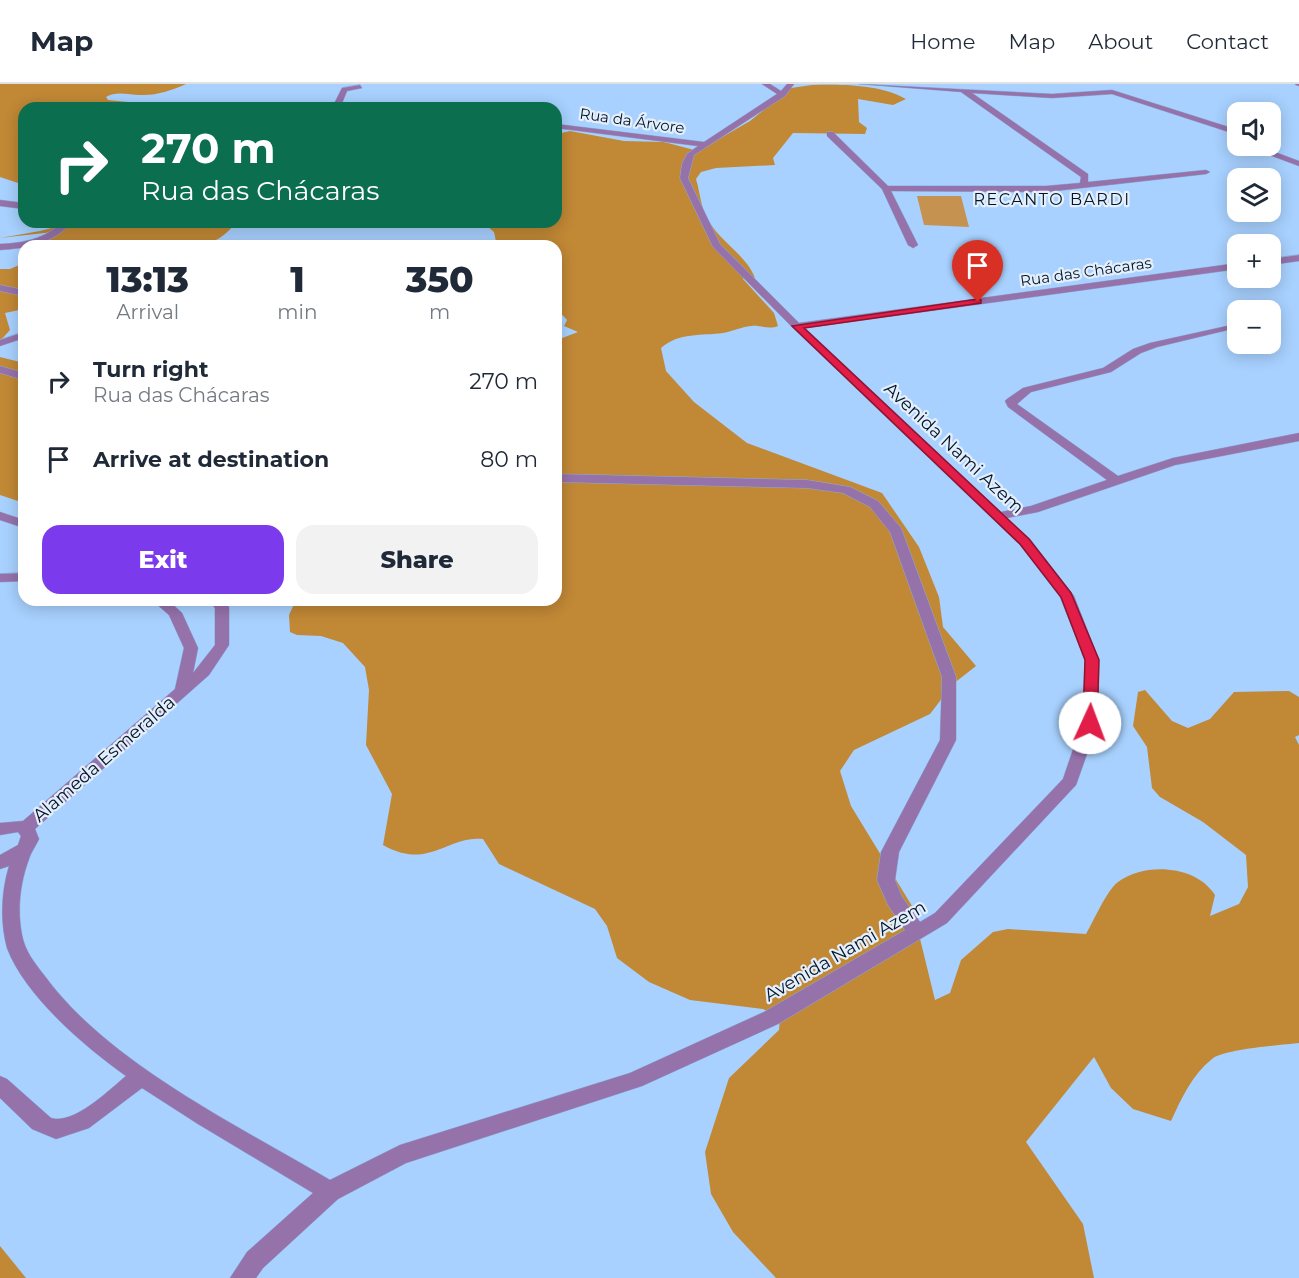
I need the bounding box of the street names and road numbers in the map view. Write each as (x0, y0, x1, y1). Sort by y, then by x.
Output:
street label: Rua da Árvore (578, 104, 686, 137)
street label: Rua das Chácaras (1019, 253, 1153, 290)
street label: Avenida Nami Azem (880, 377, 1028, 519)
street label: Alameda Esmeralda (28, 691, 180, 827)
street label: Avenida Nami Azem (760, 896, 930, 1006)

